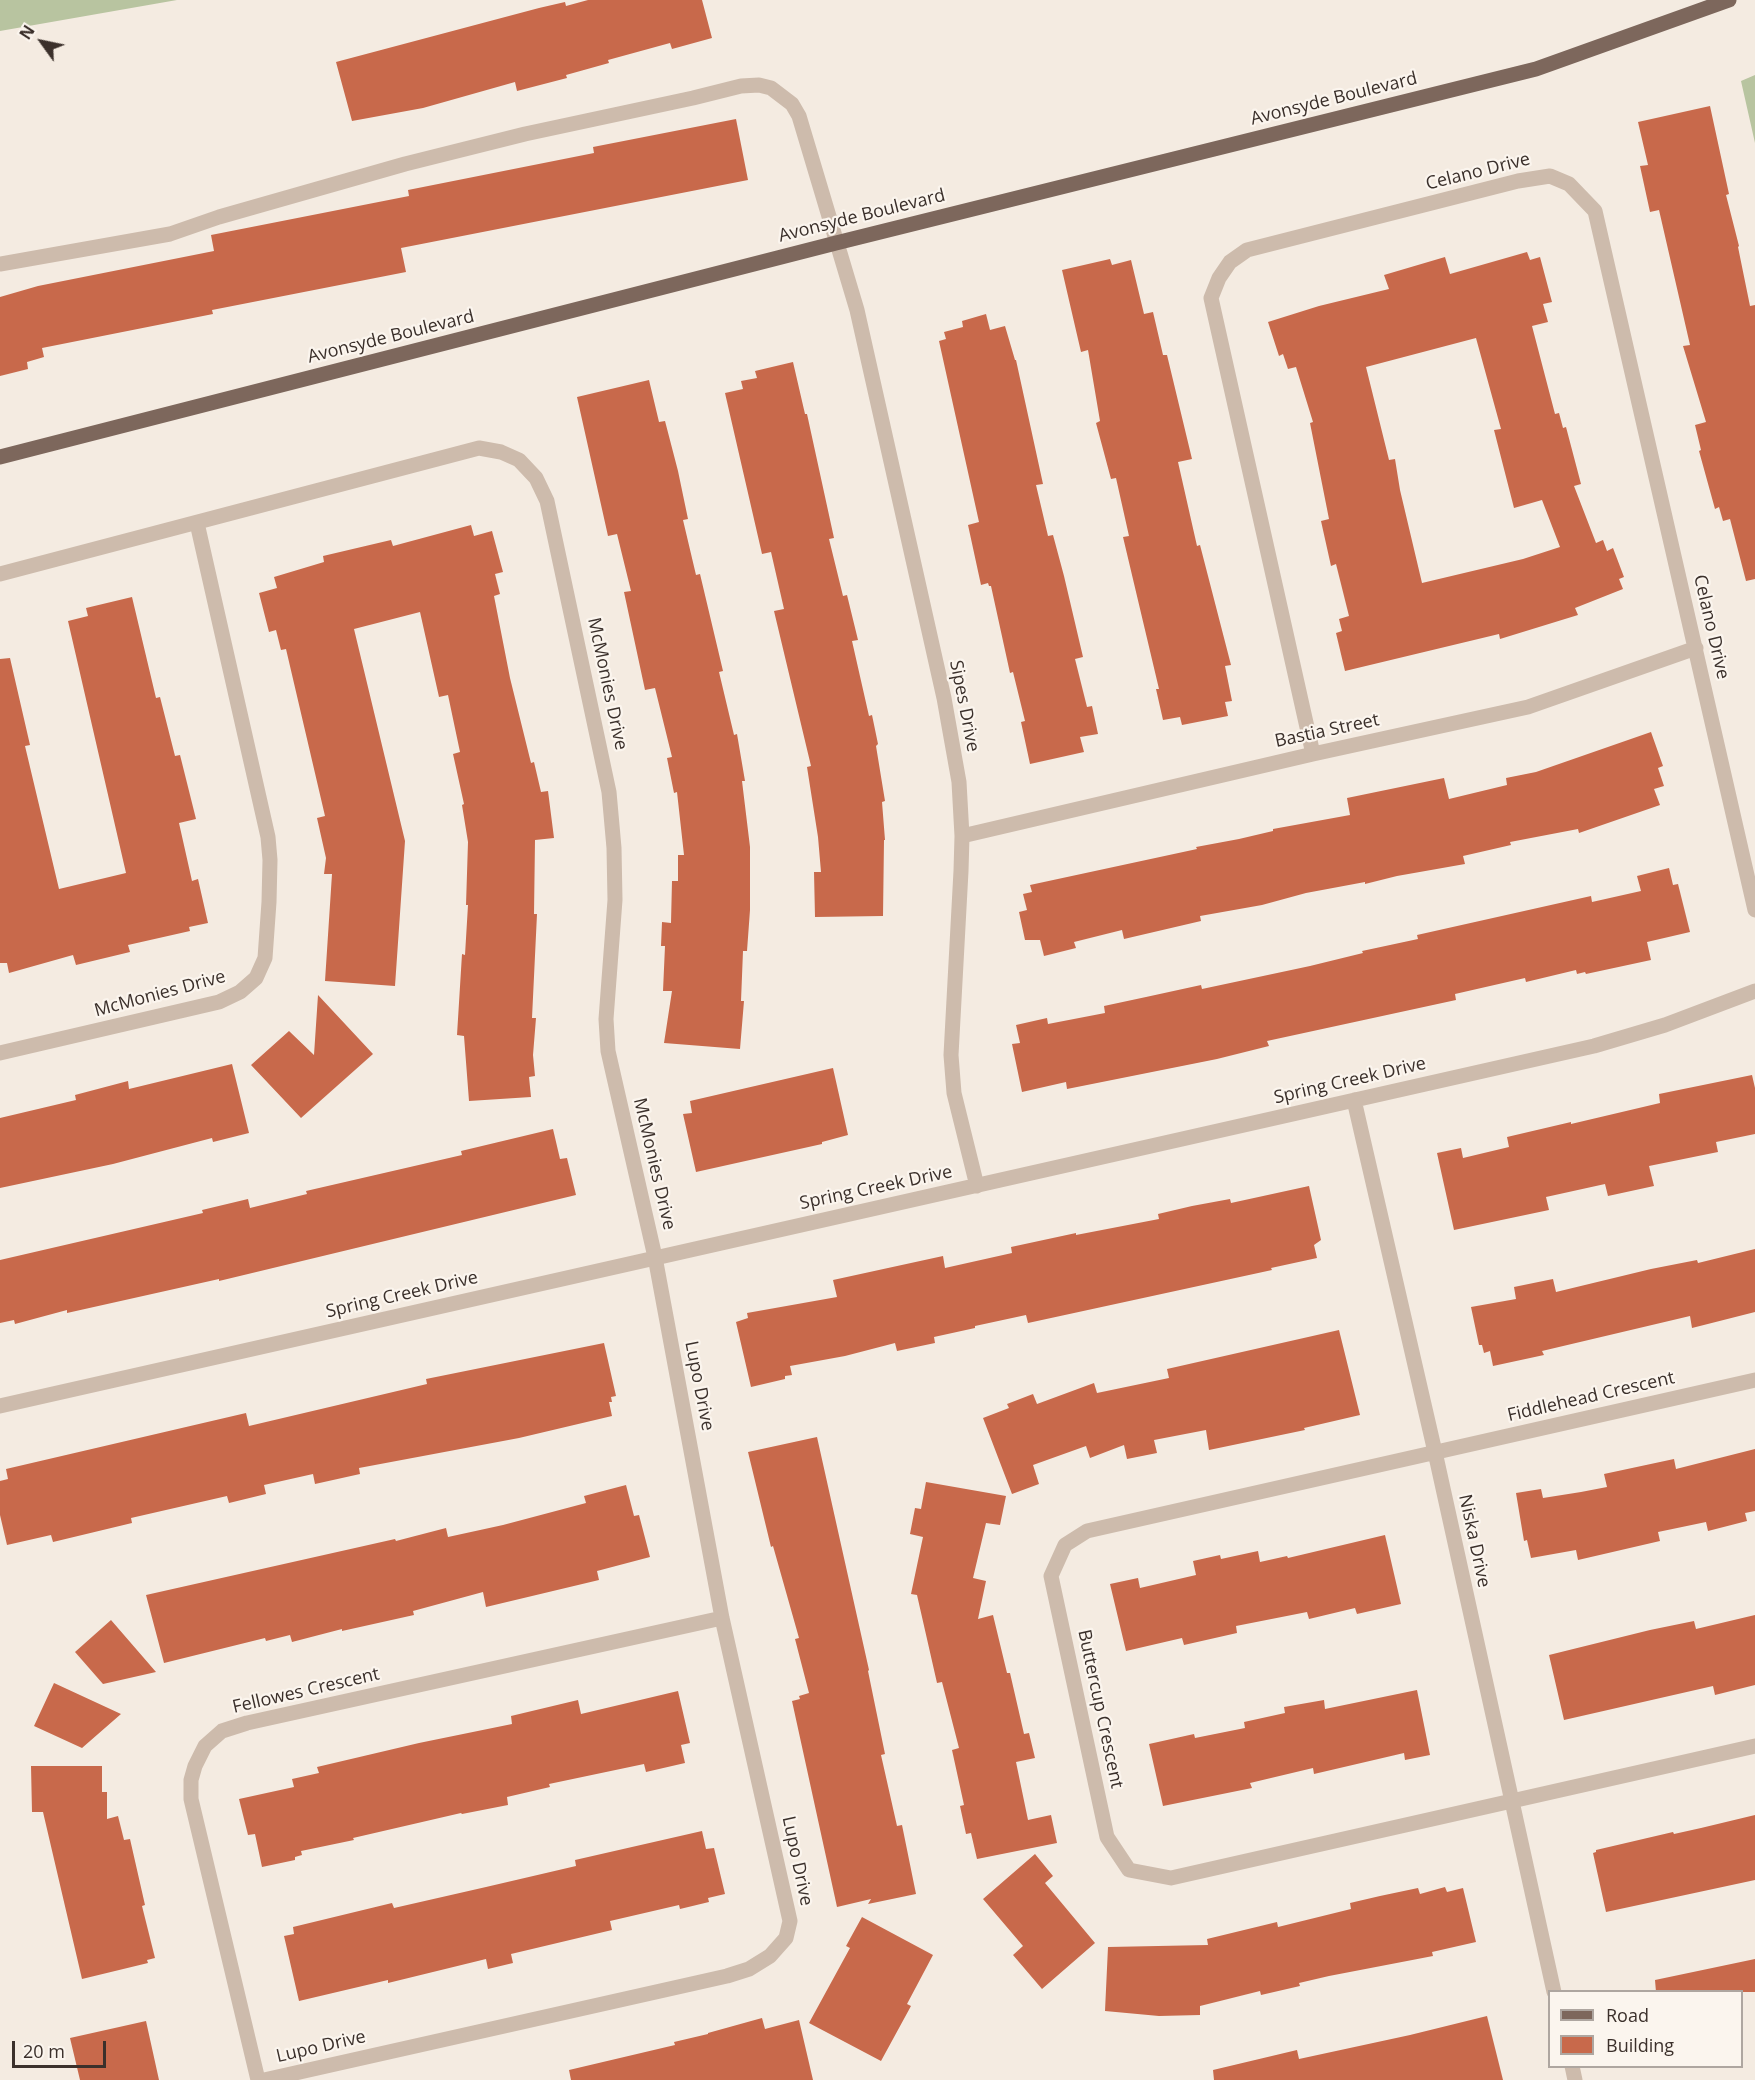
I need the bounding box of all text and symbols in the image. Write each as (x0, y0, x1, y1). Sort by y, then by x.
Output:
north arrow (12, 12, 72, 72)
text: N (14, 21, 40, 44)
street label: Avonsyde Boulevard (1248, 68, 1420, 130)
street label: Celano Drive (1424, 149, 1532, 195)
street label: Avonsyde Boulevard (776, 185, 948, 247)
street label: Avonsyde Boulevard (305, 306, 477, 368)
street label: Celano Drive (1688, 573, 1734, 681)
street label: McMonies Drive (582, 616, 632, 752)
street label: Sipes Drive (945, 658, 983, 754)
street label: Bastia Street (1273, 709, 1381, 753)
street label: McMonies Drive (92, 966, 228, 1022)
street label: Spring Creek Drive (1272, 1053, 1428, 1109)
street label: McMonies Drive (628, 1096, 680, 1232)
street label: Spring Creek Drive (798, 1161, 954, 1215)
street label: Spring Creek Drive (324, 1267, 480, 1323)
street label: Lupo Drive (680, 1339, 718, 1433)
street label: Fiddlehead Crescent (1505, 1367, 1677, 1427)
street label: Niska Drive (1454, 1492, 1494, 1590)
street label: Buttercup Crescent (1073, 1628, 1127, 1790)
street label: Fellowes Crescent (230, 1664, 382, 1718)
street label: Lupo Drive (777, 1814, 817, 1908)
legend (1548, 1990, 1743, 2068)
text: Road (1606, 2003, 1649, 2027)
street label: Lupo Drive (274, 2026, 368, 2068)
scale bar (15, 2029, 110, 2067)
text: Building (1606, 2033, 1674, 2057)
text: 20 m (23, 2039, 65, 2063)

